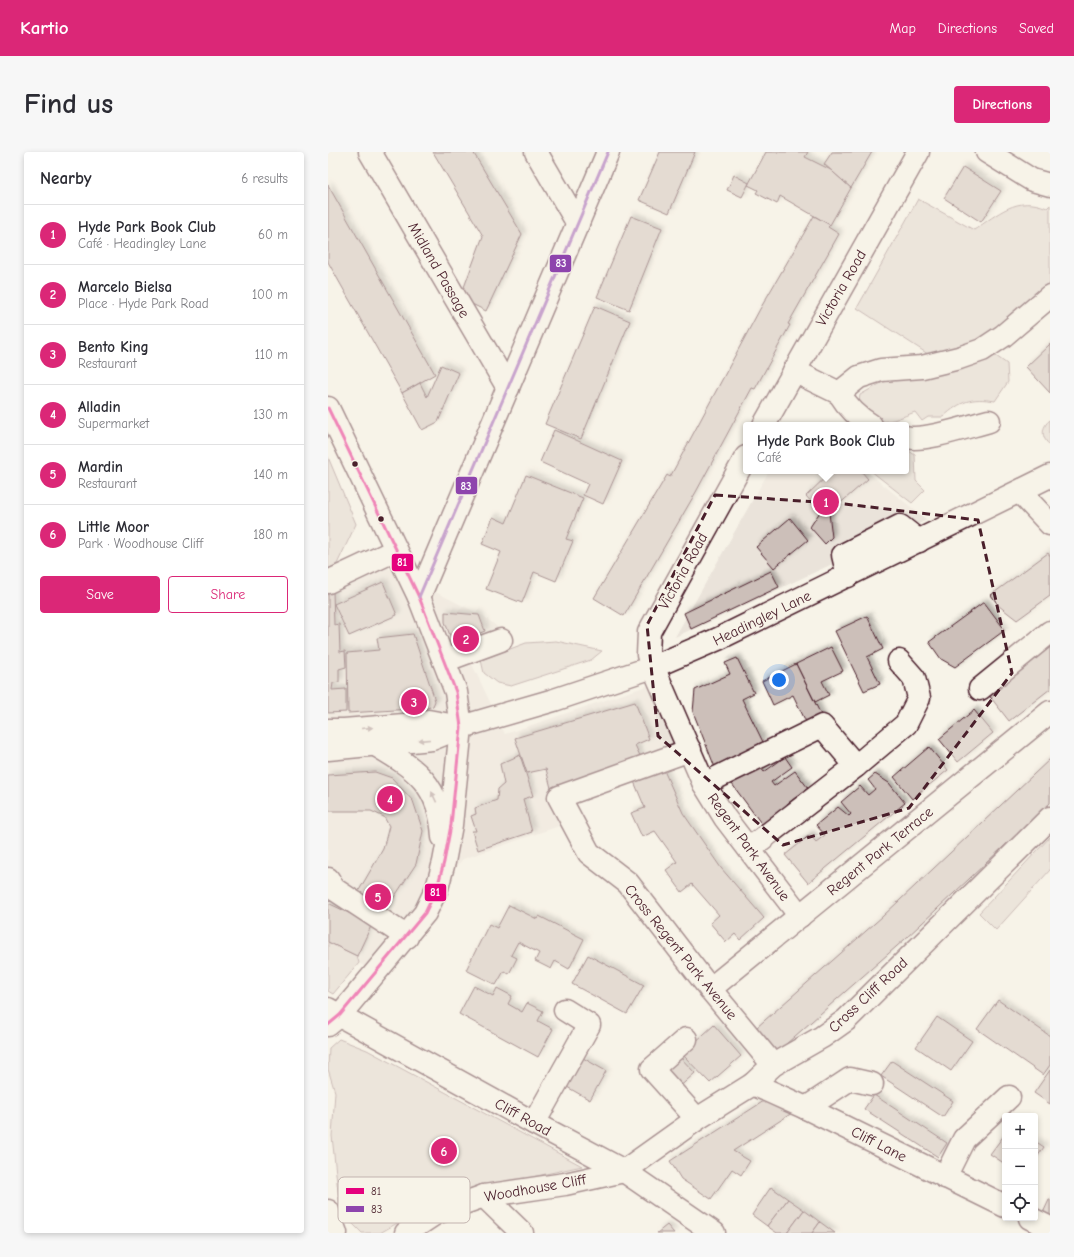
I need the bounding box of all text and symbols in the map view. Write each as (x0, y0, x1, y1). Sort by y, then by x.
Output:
text: Kartio (20, 17, 69, 39)
text: Map (889, 20, 916, 37)
text: Directions (938, 20, 997, 37)
text: Saved (1019, 20, 1054, 37)
button: Directions (954, 86, 1050, 123)
text: Find us (24, 88, 113, 120)
text: Nearby (40, 169, 91, 188)
text: 6 results (241, 171, 288, 186)
text: Hyde Park Book Club (78, 218, 216, 236)
street label: Midland Passage (404, 219, 474, 321)
text: 1 (50, 227, 56, 242)
text: 60 m (258, 227, 288, 242)
text: Café · Headingley Lane (78, 236, 206, 251)
street label: Victoria Road (812, 247, 870, 329)
line badge: 83 (549, 254, 572, 273)
text: 83 (555, 257, 567, 270)
text: Marcelo Bielsa (78, 278, 172, 296)
text: 2 (50, 287, 56, 302)
text: 100 m (252, 287, 288, 302)
text: Place · Hyde Park Road (78, 296, 209, 311)
text: Bento King (78, 338, 149, 356)
text: 3 (50, 347, 56, 362)
text: 110 m (255, 347, 288, 362)
text: Restaurant (78, 356, 137, 371)
text: Alladin (78, 398, 121, 416)
text: 4 (50, 407, 56, 422)
text: 130 m (253, 407, 288, 422)
text: Supermarket (78, 416, 149, 431)
popup (743, 422, 909, 474)
text: Hyde Park Book Club (757, 432, 895, 450)
text: Café (757, 450, 781, 465)
text: Mardin (78, 458, 123, 476)
unlabelled marker (350, 459, 360, 469)
text: 5 (50, 467, 56, 482)
text: 140 m (254, 467, 288, 482)
text: Restaurant (78, 476, 137, 491)
line badge: 83 (455, 476, 478, 495)
text: 83 (460, 480, 472, 493)
pin: 1 (813, 487, 839, 517)
unlabelled marker (376, 514, 386, 524)
text: Little Moor (78, 518, 149, 536)
text: 6 (50, 527, 56, 542)
text: 180 m (253, 527, 288, 542)
street label: Victoria Road (655, 529, 711, 613)
text: Park · Woodhouse Cliff (78, 536, 203, 551)
line badge: 81 (391, 553, 414, 572)
text: 81 (397, 556, 407, 569)
button: Save (40, 576, 160, 613)
button: Share (168, 576, 288, 613)
street label: Headingley Lane (710, 586, 814, 650)
pin: 2 (453, 624, 479, 654)
your location (769, 670, 789, 690)
pin: 3 (401, 687, 427, 717)
one-way arrow (361, 725, 373, 732)
one-way arrow (418, 736, 430, 743)
pin: 4 (377, 784, 403, 814)
street label: Regent Park Avenue (704, 790, 794, 905)
one-way arrow (431, 791, 437, 802)
street label: Regent Park Terrace (823, 802, 937, 899)
street label: Cross Regent Park Avenue (621, 881, 741, 1024)
pin: 5 (365, 882, 391, 912)
line badge: 81 (424, 883, 447, 902)
text: 81 (430, 886, 440, 899)
street label: Cross Cliff Road (825, 954, 911, 1036)
street label: Cliff Road (492, 1094, 554, 1140)
map controls (1002, 1113, 1038, 1221)
button: + (1002, 1113, 1038, 1149)
street label: Cliff Lane (848, 1122, 910, 1166)
pin: 6 (431, 1136, 457, 1166)
button: − (1002, 1149, 1038, 1185)
street label: Woodhouse Cliff (483, 1170, 588, 1206)
legend (338, 1177, 470, 1223)
text: 81 (371, 1185, 381, 1198)
button: locate (1002, 1185, 1038, 1221)
text: 83 (371, 1203, 382, 1216)

